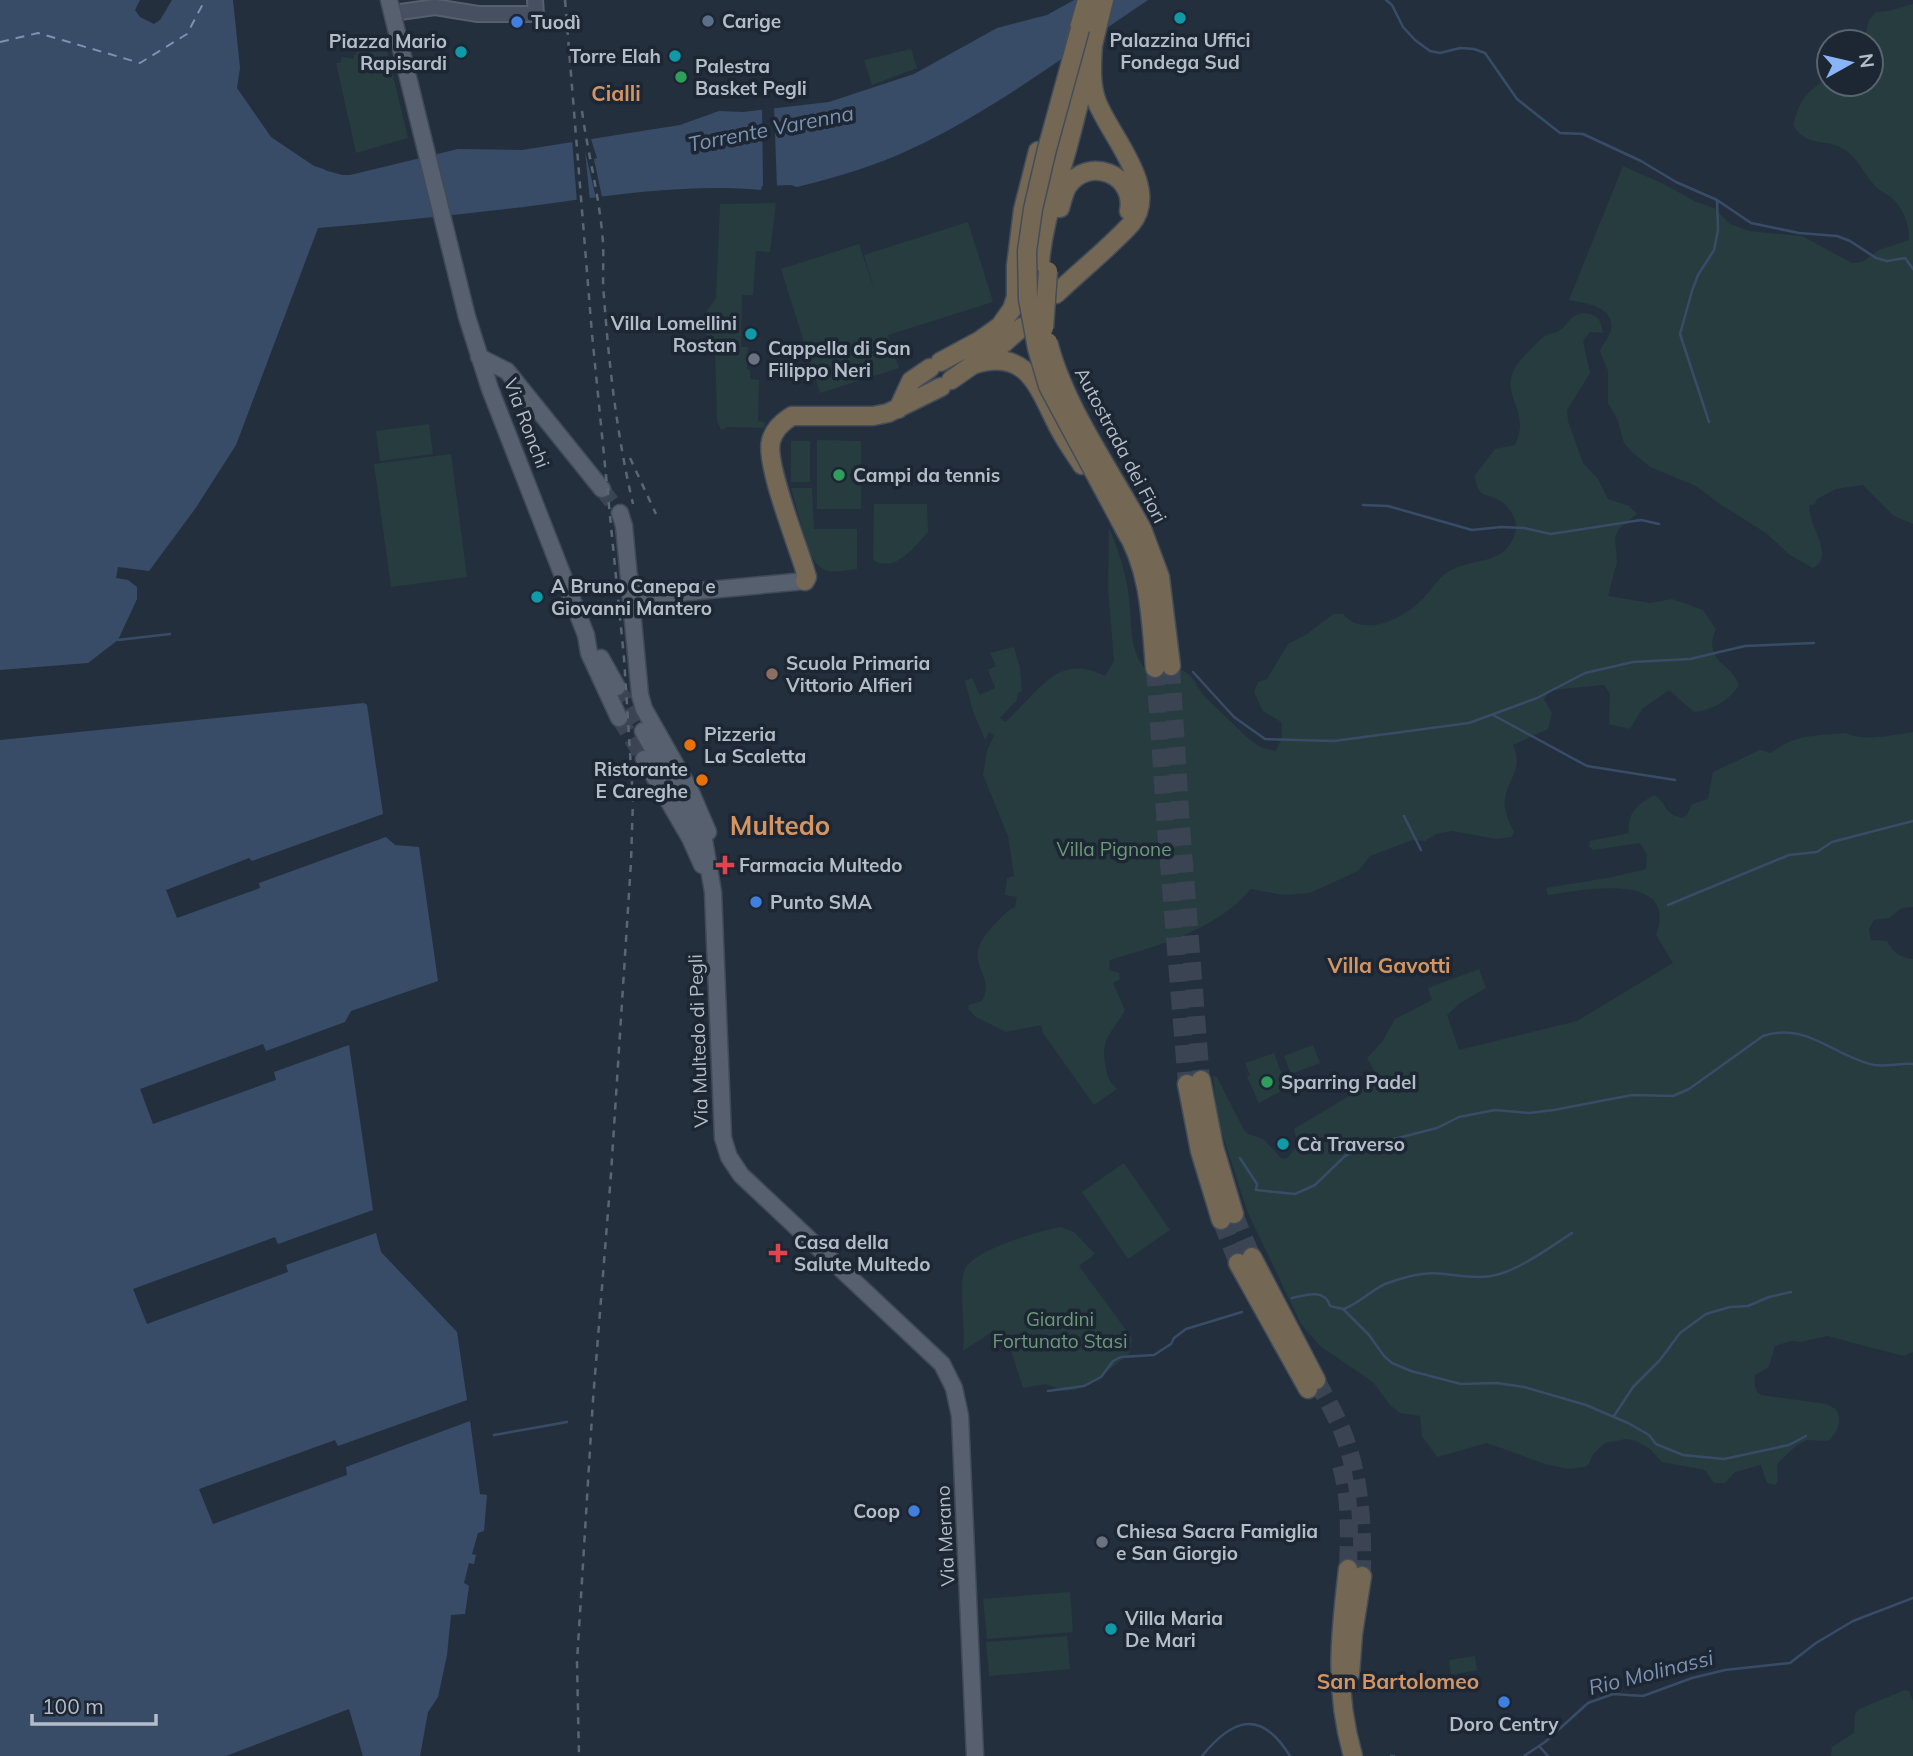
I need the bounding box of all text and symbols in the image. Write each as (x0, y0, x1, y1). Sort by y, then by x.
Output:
place label: Carige (722, 9, 781, 33)
place label: Tuodì (531, 10, 581, 34)
marker: Palazzina Uffici Fondega Sud (1172, 10, 1188, 26)
marker: Carige (700, 13, 716, 29)
marker: Tuodì (509, 14, 525, 30)
place label: Palazzina Uffici Fondega Sud (1109, 28, 1251, 74)
north arrow (1815, 28, 1885, 98)
place label: Piazza Mario Rapisardi (329, 29, 447, 75)
marker: Piazza Mario Rapisardi (453, 44, 469, 60)
place label: Torre Elah (570, 44, 661, 68)
marker: Torre Elah (667, 48, 683, 64)
text: N (1854, 52, 1880, 69)
place label: Palestra Basket Pegli (695, 54, 807, 100)
marker: Palestra Basket Pegli (673, 69, 689, 85)
district label: Cialli (591, 80, 641, 106)
water label: Torrente Varenna (686, 99, 856, 157)
place label: Villa Lomellini Rostan (610, 311, 737, 357)
marker: Villa Lomellini Rostan (743, 326, 759, 342)
place label: Cappella di San Filippo Neri (768, 336, 911, 382)
marker: Cappella di San Filippo Neri (746, 351, 762, 367)
street label: Autostrada dei Fiori (1070, 363, 1172, 527)
street label: Via Ronchi (499, 375, 555, 471)
place label: Campi da tennis (853, 463, 1000, 487)
marker: Campi da tennis (831, 467, 847, 483)
place label: A Bruno Canepa e Giovanni Mantero (551, 574, 716, 620)
marker: A Bruno Canepa e Giovanni Mantero (529, 589, 545, 605)
place label: Scuola Primaria Vittorio Alfieri (785, 651, 930, 697)
marker: Scuola Primaria Vittorio Alfieri (764, 666, 780, 682)
place label: Pizzeria La Scaletta (704, 722, 806, 768)
marker: Pizzeria La Scaletta (682, 737, 698, 753)
place label: Ristorante E Careghe (594, 757, 688, 803)
marker: Ristorante E Careghe (694, 772, 710, 788)
district label: Multedo (730, 809, 830, 842)
park label: Villa Pignone (1057, 837, 1172, 861)
place label: Farmacia Multedo (739, 853, 902, 877)
marker: Farmacia Multedo (717, 857, 733, 873)
place label: Punto SMA (770, 890, 873, 914)
marker: Punto SMA (748, 894, 764, 910)
district label: Villa Gavotti (1326, 952, 1451, 978)
street label: Via Multedo di Pegli (683, 954, 713, 1128)
place label: Sparring Padel (1281, 1070, 1416, 1094)
marker: Sparring Padel (1259, 1074, 1275, 1090)
place label: Cà Traverso (1297, 1132, 1405, 1156)
marker: Cà Traverso (1275, 1136, 1291, 1152)
place label: Casa della Salute Multedo (794, 1230, 930, 1276)
marker: Casa della Salute Multedo (768, 1243, 788, 1263)
park label: Giardini Fortunato Stasi (993, 1307, 1127, 1353)
street label: Via Merano (930, 1485, 960, 1587)
place label: Coop (853, 1499, 900, 1523)
marker: Coop (906, 1503, 922, 1519)
place label: Chiesa Sacra Famiglia e San Giorgio (1116, 1519, 1318, 1565)
marker: Chiesa Sacra Famiglia e San Giorgio (1094, 1534, 1110, 1550)
place label: Villa Maria De Mari (1124, 1606, 1223, 1652)
marker: Villa Maria De Mari (1103, 1621, 1119, 1637)
water label: Rio Molinassi (1586, 1644, 1717, 1700)
district label: San Bartolomeo (1317, 1668, 1479, 1694)
scale bar (32, 1682, 156, 1726)
text: 100 m (42, 1693, 104, 1719)
marker: Doro Centry (1496, 1694, 1512, 1710)
place label: Doro Centry (1449, 1712, 1559, 1736)

